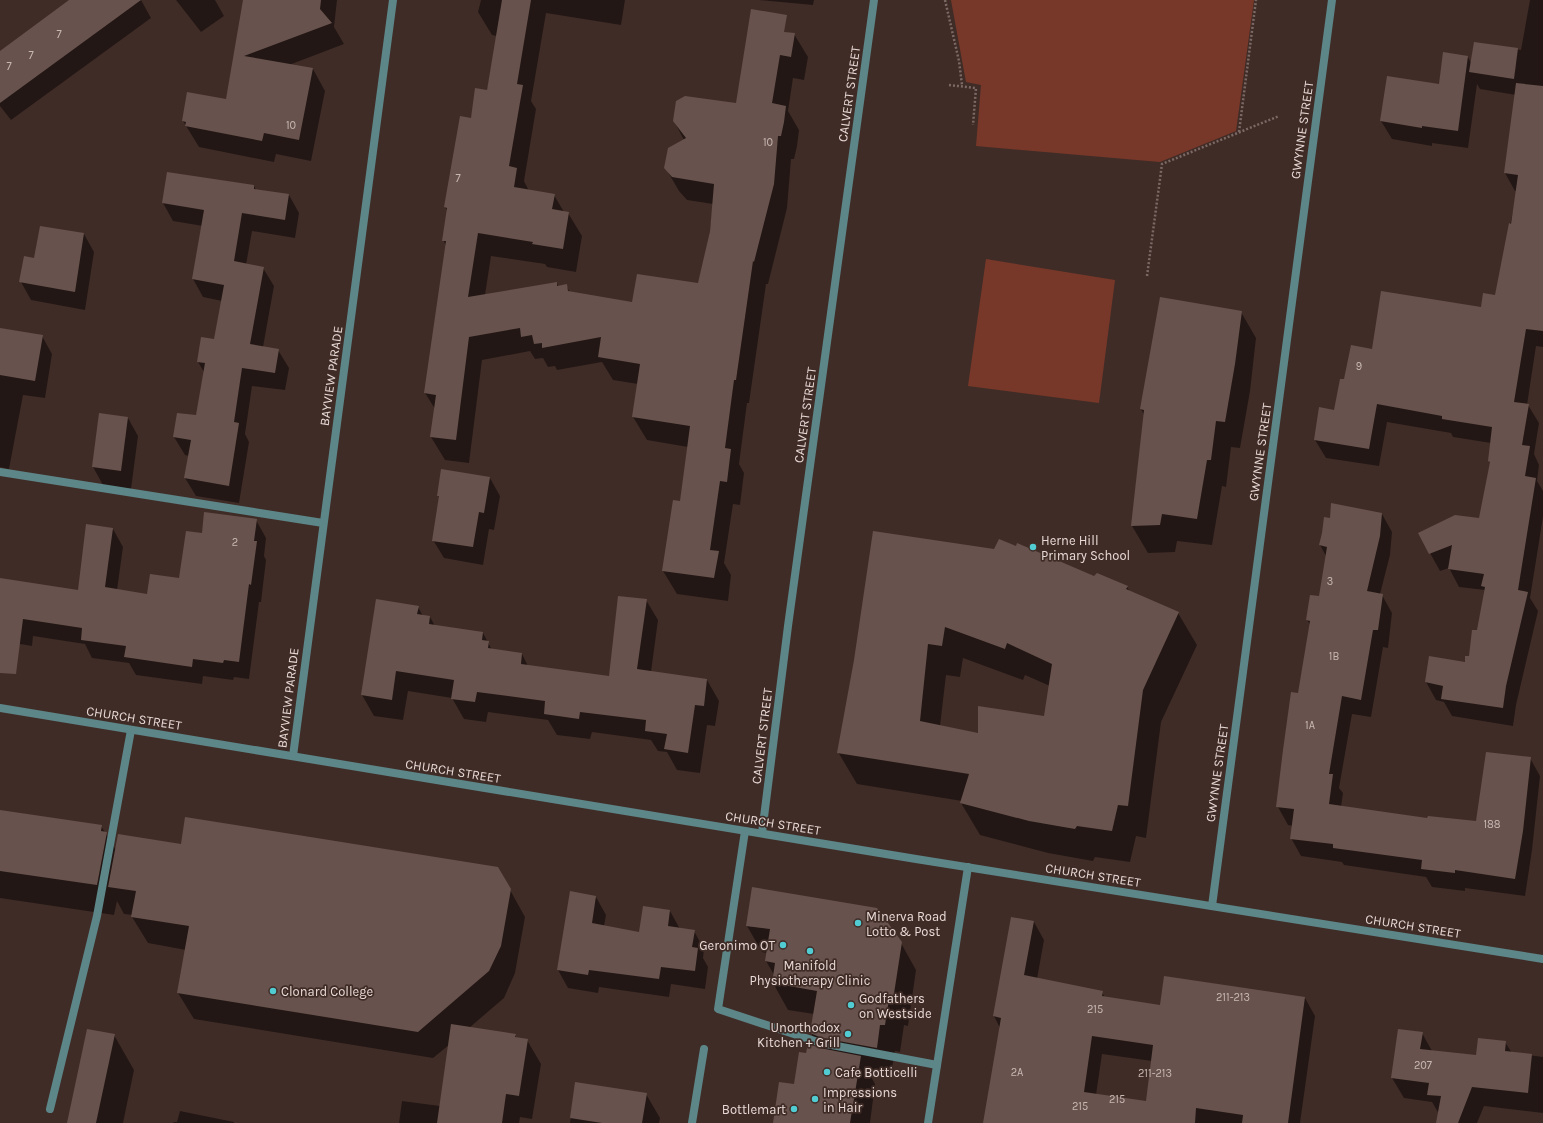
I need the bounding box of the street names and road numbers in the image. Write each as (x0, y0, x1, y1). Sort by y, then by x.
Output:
street label: CALVERT STREET (835, 45, 863, 143)
street label: GWYNNE STREET (1288, 80, 1316, 180)
street label: BAYVIEW PARADE (317, 325, 345, 427)
street label: CALVERT STREET (791, 366, 819, 464)
street label: GWYNNE STREET (1246, 402, 1274, 502)
street label: BAYVIEW PARADE (274, 647, 302, 749)
street label: CALVERT STREET (749, 687, 775, 785)
street label: CHURCH STREET (85, 703, 183, 733)
street label: GWYNNE STREET (1203, 723, 1231, 823)
street label: CHURCH STREET (404, 756, 502, 786)
street label: CHURCH STREET (724, 808, 822, 838)
street label: CHURCH STREET (1044, 860, 1142, 890)
street label: CHURCH STREET (1364, 911, 1462, 941)

